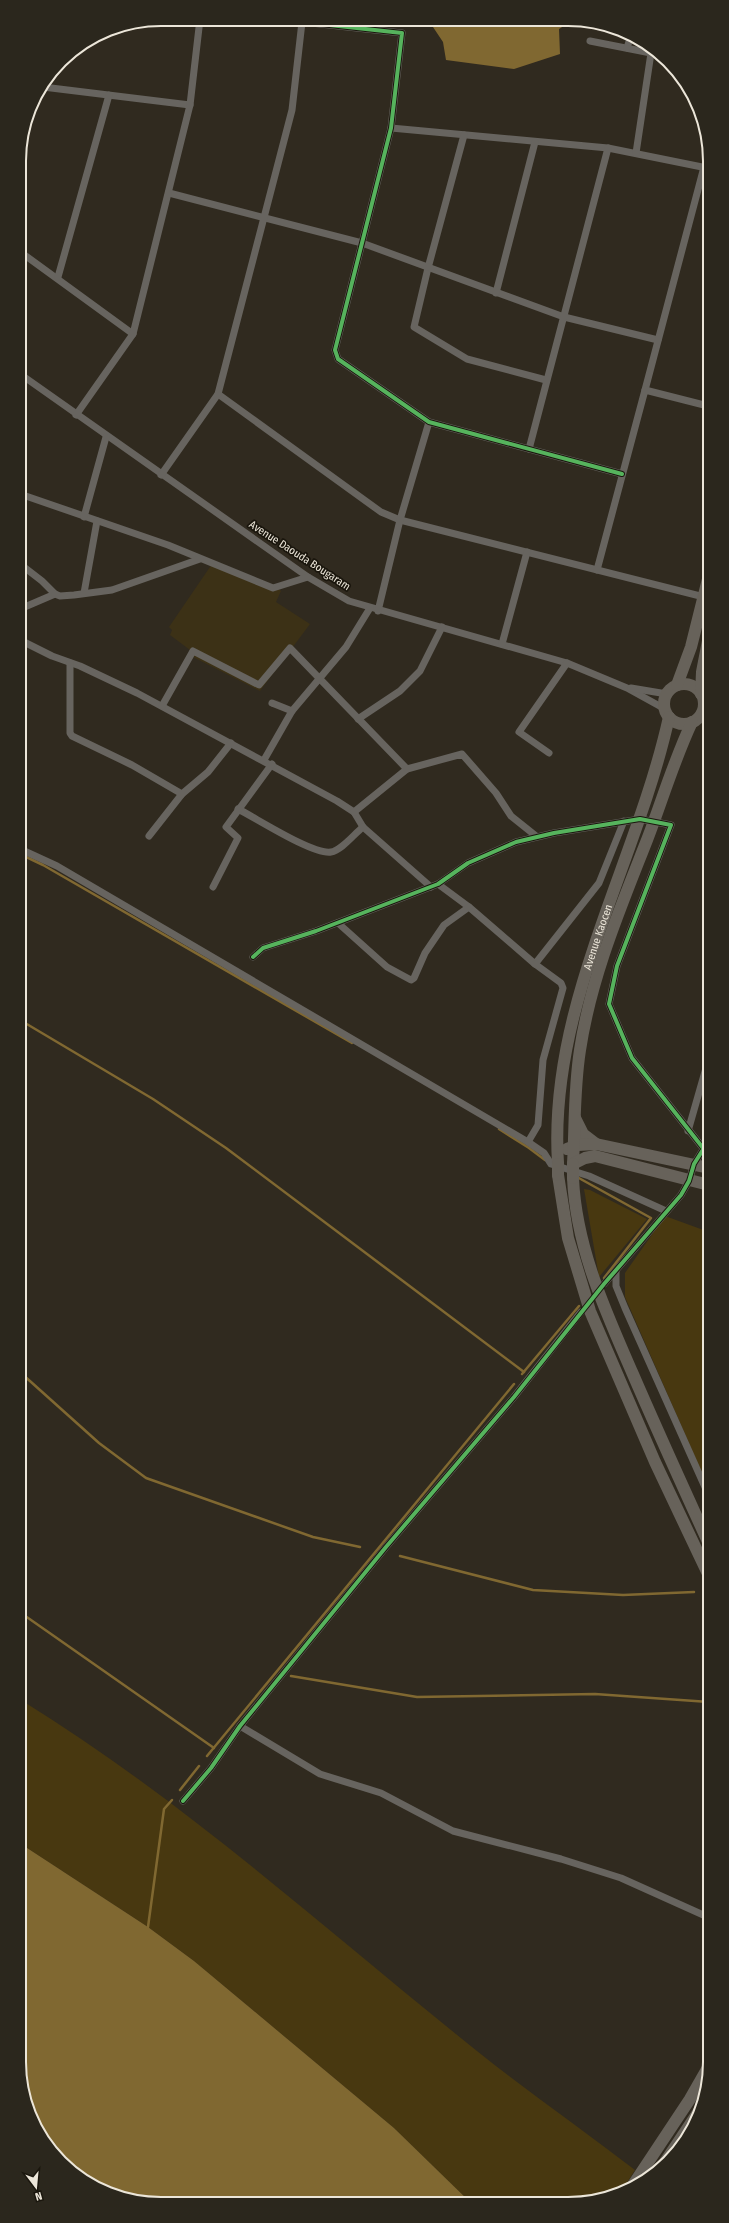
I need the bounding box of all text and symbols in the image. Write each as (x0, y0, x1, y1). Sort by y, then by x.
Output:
street label: Avenue Daouda Bougaram (247, 518, 353, 593)
street label: Avenue Kaocen (581, 903, 615, 972)
north arrow (16, 2167, 56, 2207)
text: N (34, 2189, 44, 2203)

